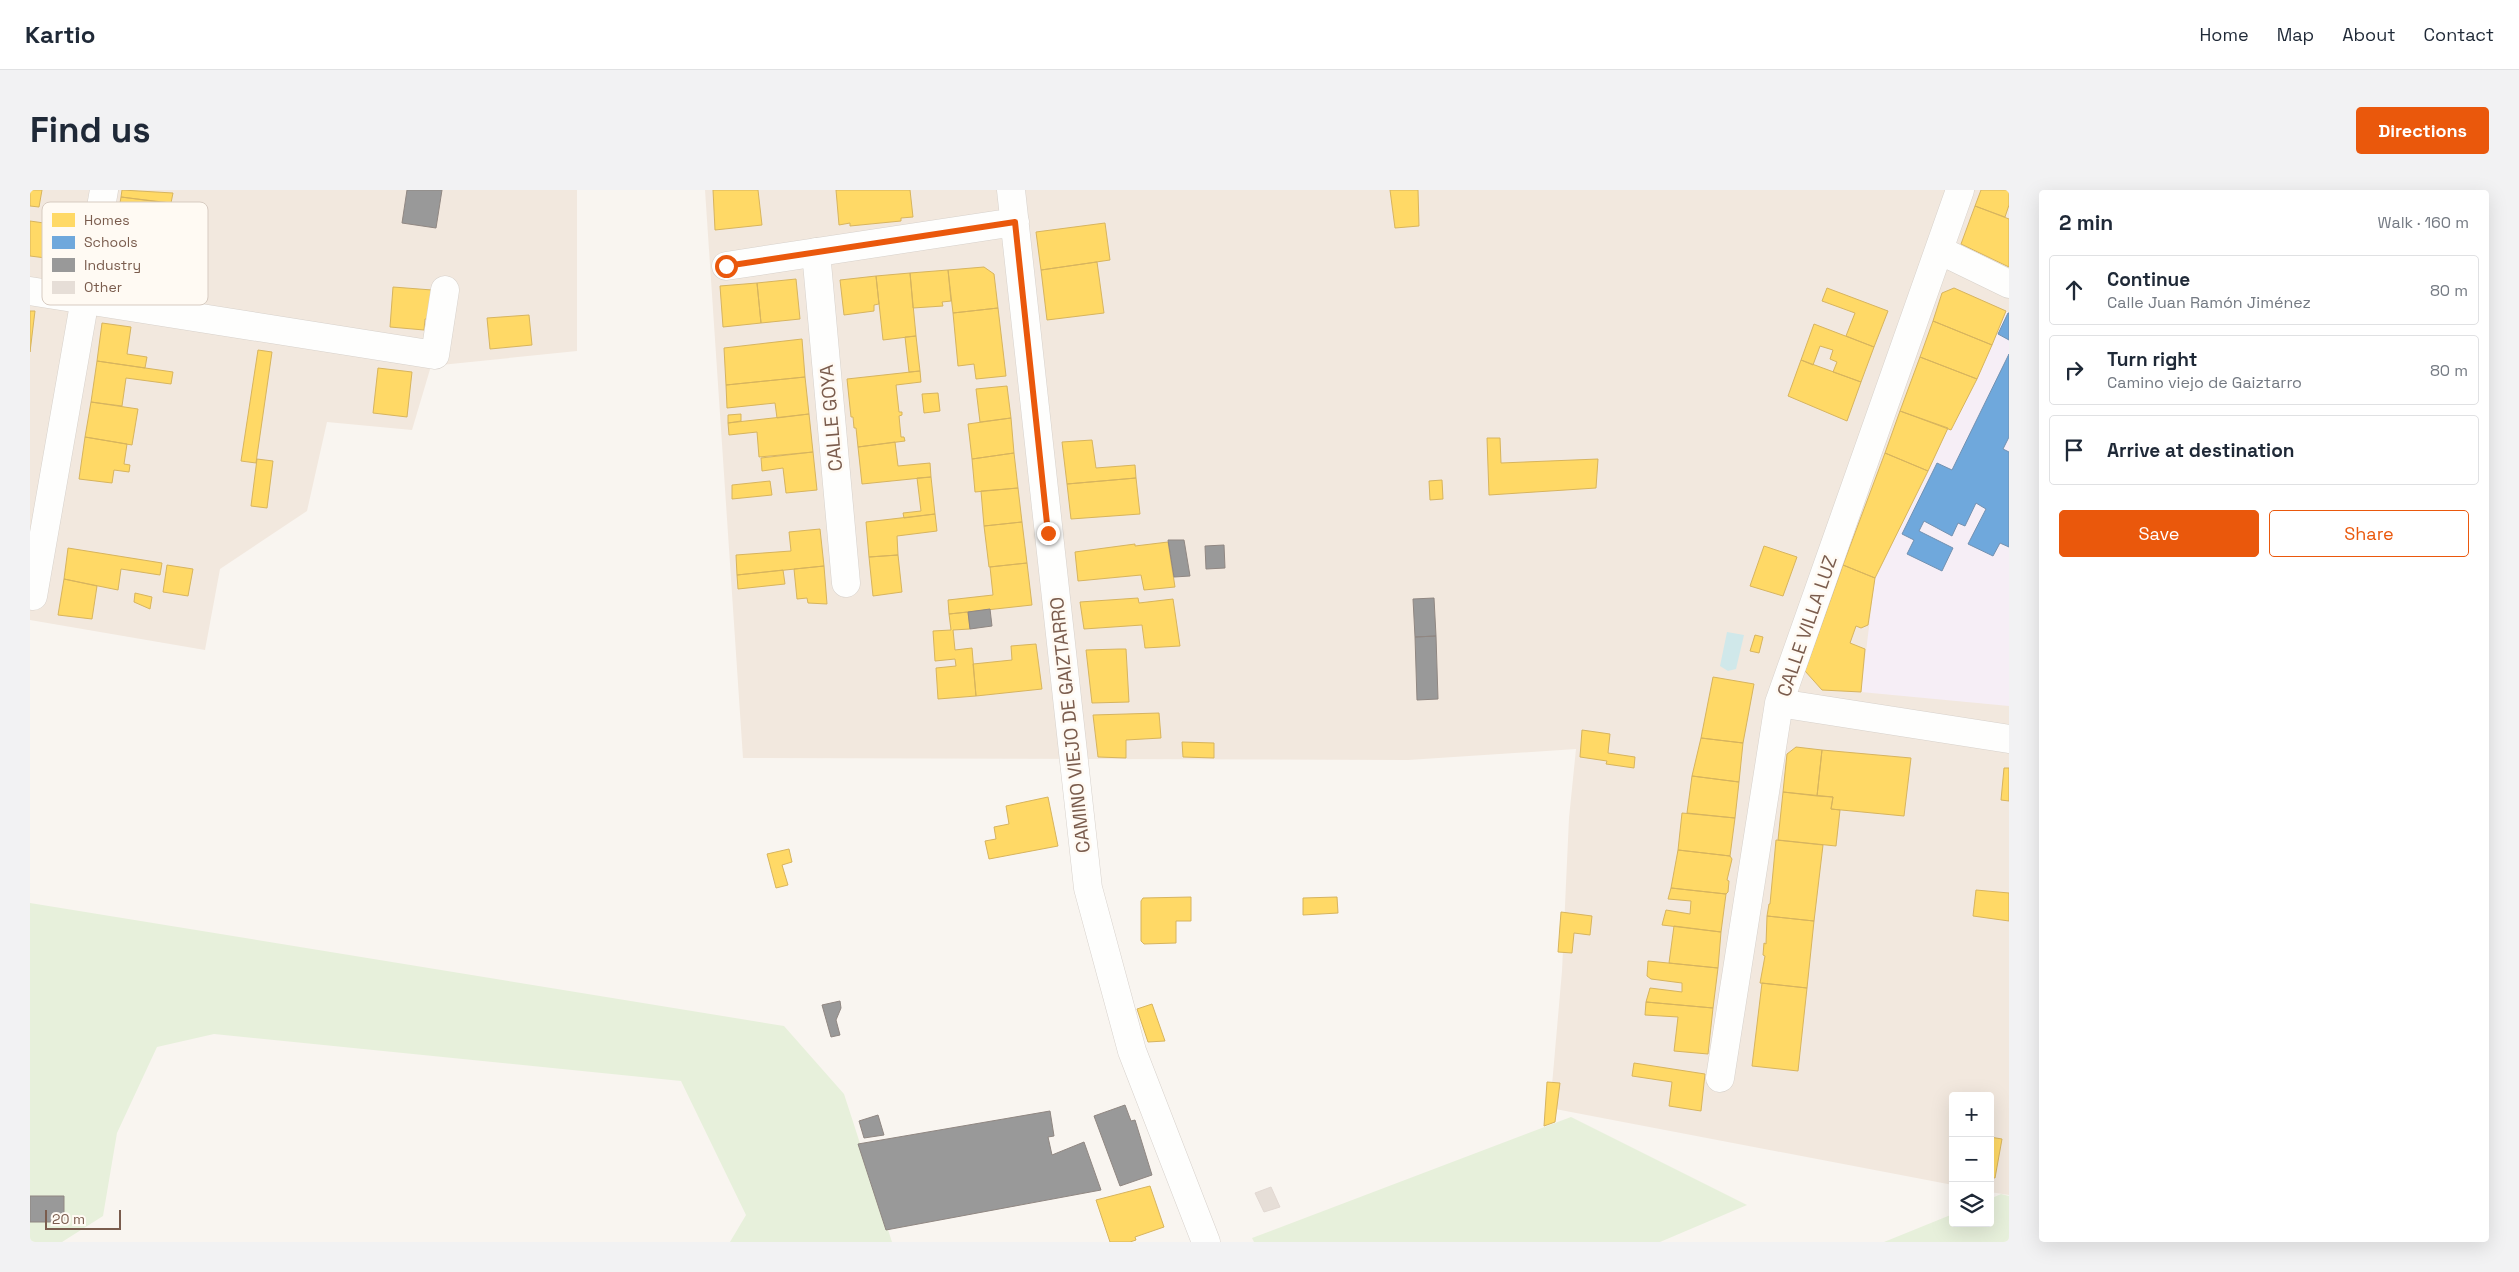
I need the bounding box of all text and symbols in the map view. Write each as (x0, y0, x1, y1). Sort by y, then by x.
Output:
text: Kartio (25, 19, 95, 50)
text: Home (2200, 23, 2249, 46)
text: Map (2277, 23, 2314, 46)
text: About (2342, 23, 2396, 46)
text: Contact (2424, 23, 2494, 46)
button: Directions (2356, 107, 2489, 154)
text: Find us (30, 108, 151, 152)
legend (42, 202, 208, 305)
text: 2 min (2059, 209, 2113, 236)
text: Homes (84, 211, 130, 229)
text: Walk · 160 m (2378, 212, 2469, 233)
text: Schools (84, 233, 138, 251)
route start (715, 255, 738, 278)
text: Industry (84, 256, 141, 274)
text: Continue (2107, 267, 2190, 292)
icon: ahead (2060, 276, 2088, 304)
text: Other (84, 278, 122, 296)
text: 80 m (2430, 280, 2468, 301)
text: Calle Juan Ramón Jiménez (2107, 292, 2311, 313)
text: Turn right (2107, 347, 2197, 372)
icon: right (2060, 356, 2088, 384)
text: 80 m (2430, 360, 2468, 381)
street label: CALLE GOYA (814, 363, 848, 472)
text: Camino viejo de Gaiztarro (2107, 372, 2302, 393)
icon: arrive (2060, 436, 2088, 464)
text: Arrive at destination (2107, 438, 2295, 463)
button: Save (2059, 510, 2259, 557)
button: Share (2269, 510, 2469, 557)
route end (1037, 522, 1060, 545)
street label: CALLE VILLA LUZ (1771, 552, 1843, 700)
street label: CAMINO VIEJO DE GAIZTARRO (1044, 596, 1096, 854)
map controls (1949, 1092, 1994, 1227)
button: + (1949, 1092, 1994, 1137)
button: − (1949, 1137, 1994, 1182)
button: layers (1949, 1182, 1994, 1227)
scale bar (45, 1207, 121, 1230)
text: 20 m (52, 1210, 85, 1228)

